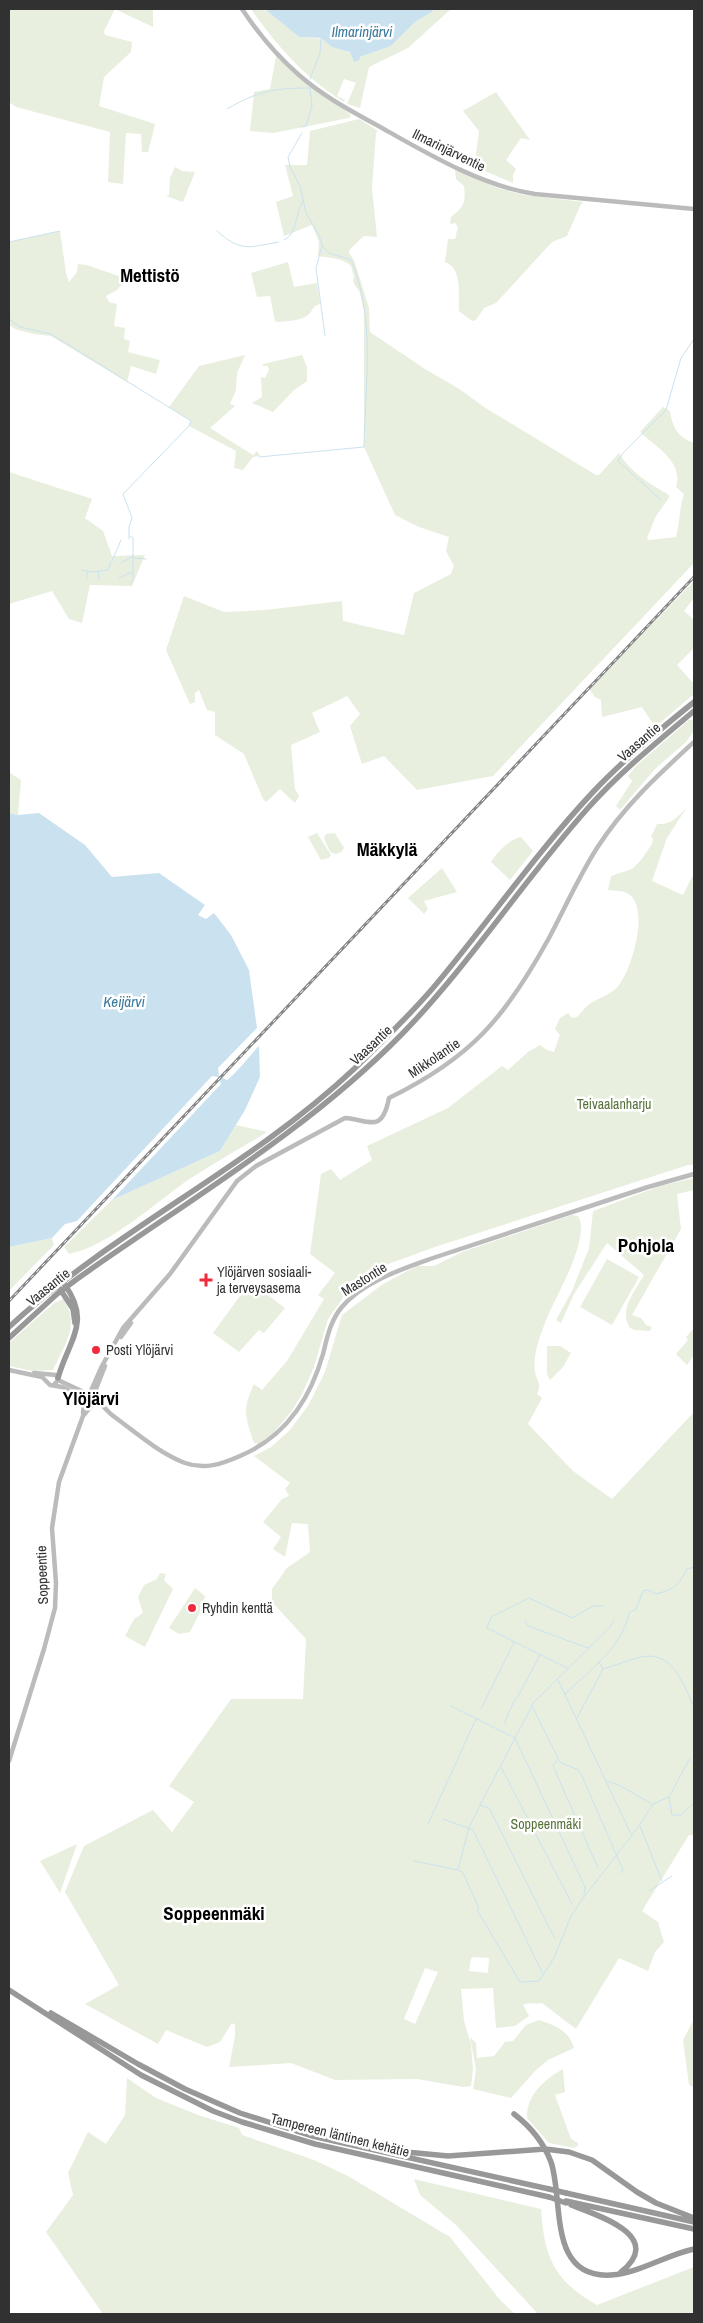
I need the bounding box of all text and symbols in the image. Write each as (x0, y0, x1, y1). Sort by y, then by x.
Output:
water label: Ilmarinjärvi (332, 21, 393, 42)
street label: Ilmarinjärventie (409, 125, 489, 175)
district label: Mettistö (120, 262, 180, 288)
street label: Vaasantie (614, 719, 664, 765)
district label: Mäkkylä (357, 836, 418, 862)
water label: Keijärvi (103, 991, 145, 1012)
street label: Vaasantie (346, 1021, 396, 1069)
street label: Mikkolantie (405, 1034, 463, 1082)
park label: Teivaalanharju (577, 1095, 651, 1113)
district label: Pohjola (618, 1232, 674, 1258)
street label: Mastontie (338, 1258, 390, 1300)
place label: Ylöjärven sosiaali- ja terveysasema (216, 1263, 312, 1297)
street label: Vaasantie (23, 1264, 73, 1310)
marker: Ylöjärven sosiaali- ja terveysasema (199, 1273, 213, 1287)
place label: Posti Ylöjärvi (106, 1341, 173, 1359)
marker: Posti Ylöjärvi (90, 1344, 102, 1356)
district label: Ylöjärvi (63, 1385, 119, 1411)
street label: Soppeentie (32, 1545, 52, 1605)
place label: Ryhdin kenttä (202, 1599, 273, 1617)
marker: Ryhdin kenttä (186, 1602, 198, 1614)
park label: Soppeenmäki (511, 1815, 581, 1833)
district label: Soppeenmäki (163, 1900, 265, 1926)
street label: Tampereen läntinen kehätie (269, 2109, 411, 2161)

